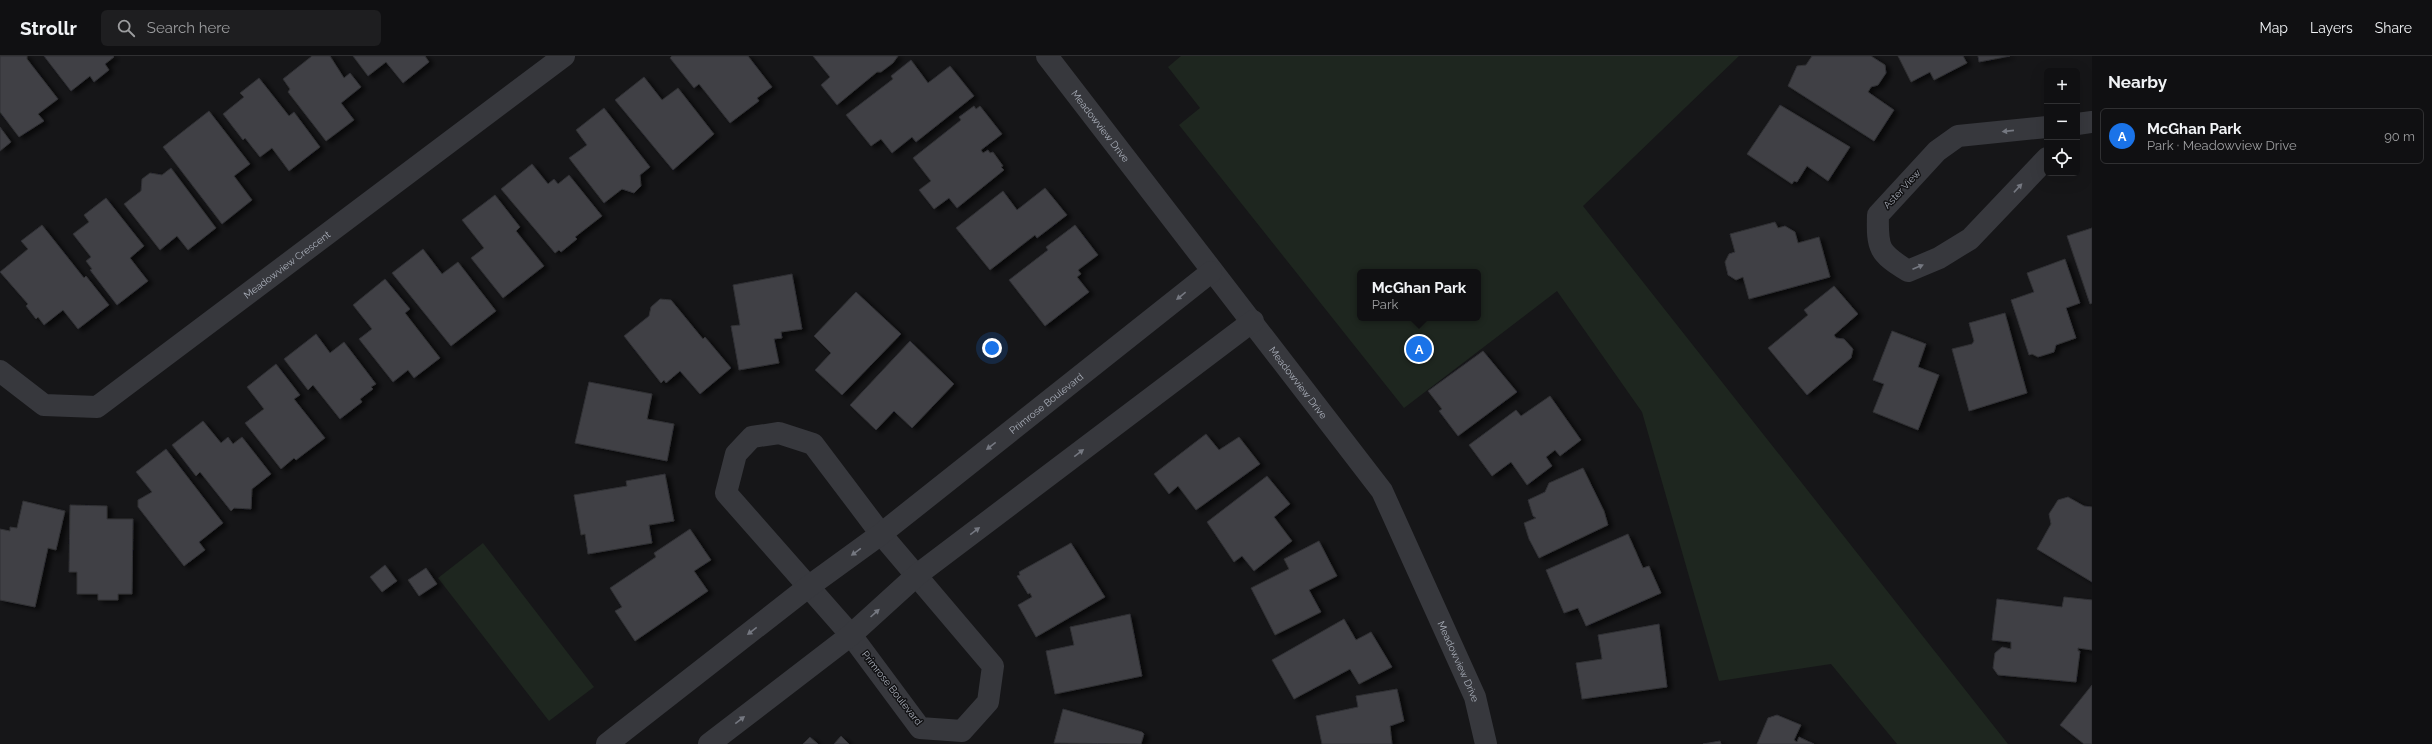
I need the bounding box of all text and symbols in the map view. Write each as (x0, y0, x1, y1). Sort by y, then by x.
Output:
search box (101, 10, 381, 46)
text: Strollr (20, 17, 77, 39)
icon: search (115, 17, 137, 39)
text: Search here (147, 19, 230, 37)
text: Map (2260, 20, 2288, 36)
text: Layers (2310, 20, 2353, 36)
text: Share (2375, 20, 2412, 36)
map controls (2044, 68, 2080, 176)
button: + (2044, 68, 2080, 104)
text: Nearby (2108, 72, 2167, 92)
street label: Meadowview Drive (1070, 88, 1132, 164)
button: − (2044, 104, 2080, 140)
text: McGhan Park (2147, 120, 2241, 138)
one-way arrow (2002, 128, 2014, 134)
text: A (2118, 129, 2126, 144)
text: 90 m (2384, 129, 2415, 144)
text: Park · Meadowview Drive (2147, 138, 2297, 153)
button: locate (2044, 140, 2080, 176)
street label: Aster View (1881, 167, 1923, 211)
one-way arrow (2014, 183, 2023, 193)
street label: Meadowview Crescent (241, 228, 333, 300)
one-way arrow (1912, 264, 1924, 270)
popup (1357, 269, 1481, 321)
text: McGhan Park (1372, 279, 1466, 297)
one-way arrow (1175, 292, 1186, 300)
text: Park (1372, 297, 1398, 312)
pin: A (1406, 334, 1432, 364)
your location (982, 338, 1002, 358)
street label: Meadowview Drive (1267, 344, 1330, 421)
street label: Primrose Boulevard (1007, 370, 1085, 436)
one-way arrow (986, 442, 997, 451)
one-way arrow (1073, 448, 1084, 457)
one-way arrow (970, 527, 981, 535)
one-way arrow (850, 548, 861, 557)
one-way arrow (869, 609, 880, 618)
street label: Meadowview Drive (1436, 619, 1481, 703)
one-way arrow (747, 627, 757, 635)
street label: Primrose Boulevard (860, 649, 924, 727)
one-way arrow (735, 717, 745, 725)

